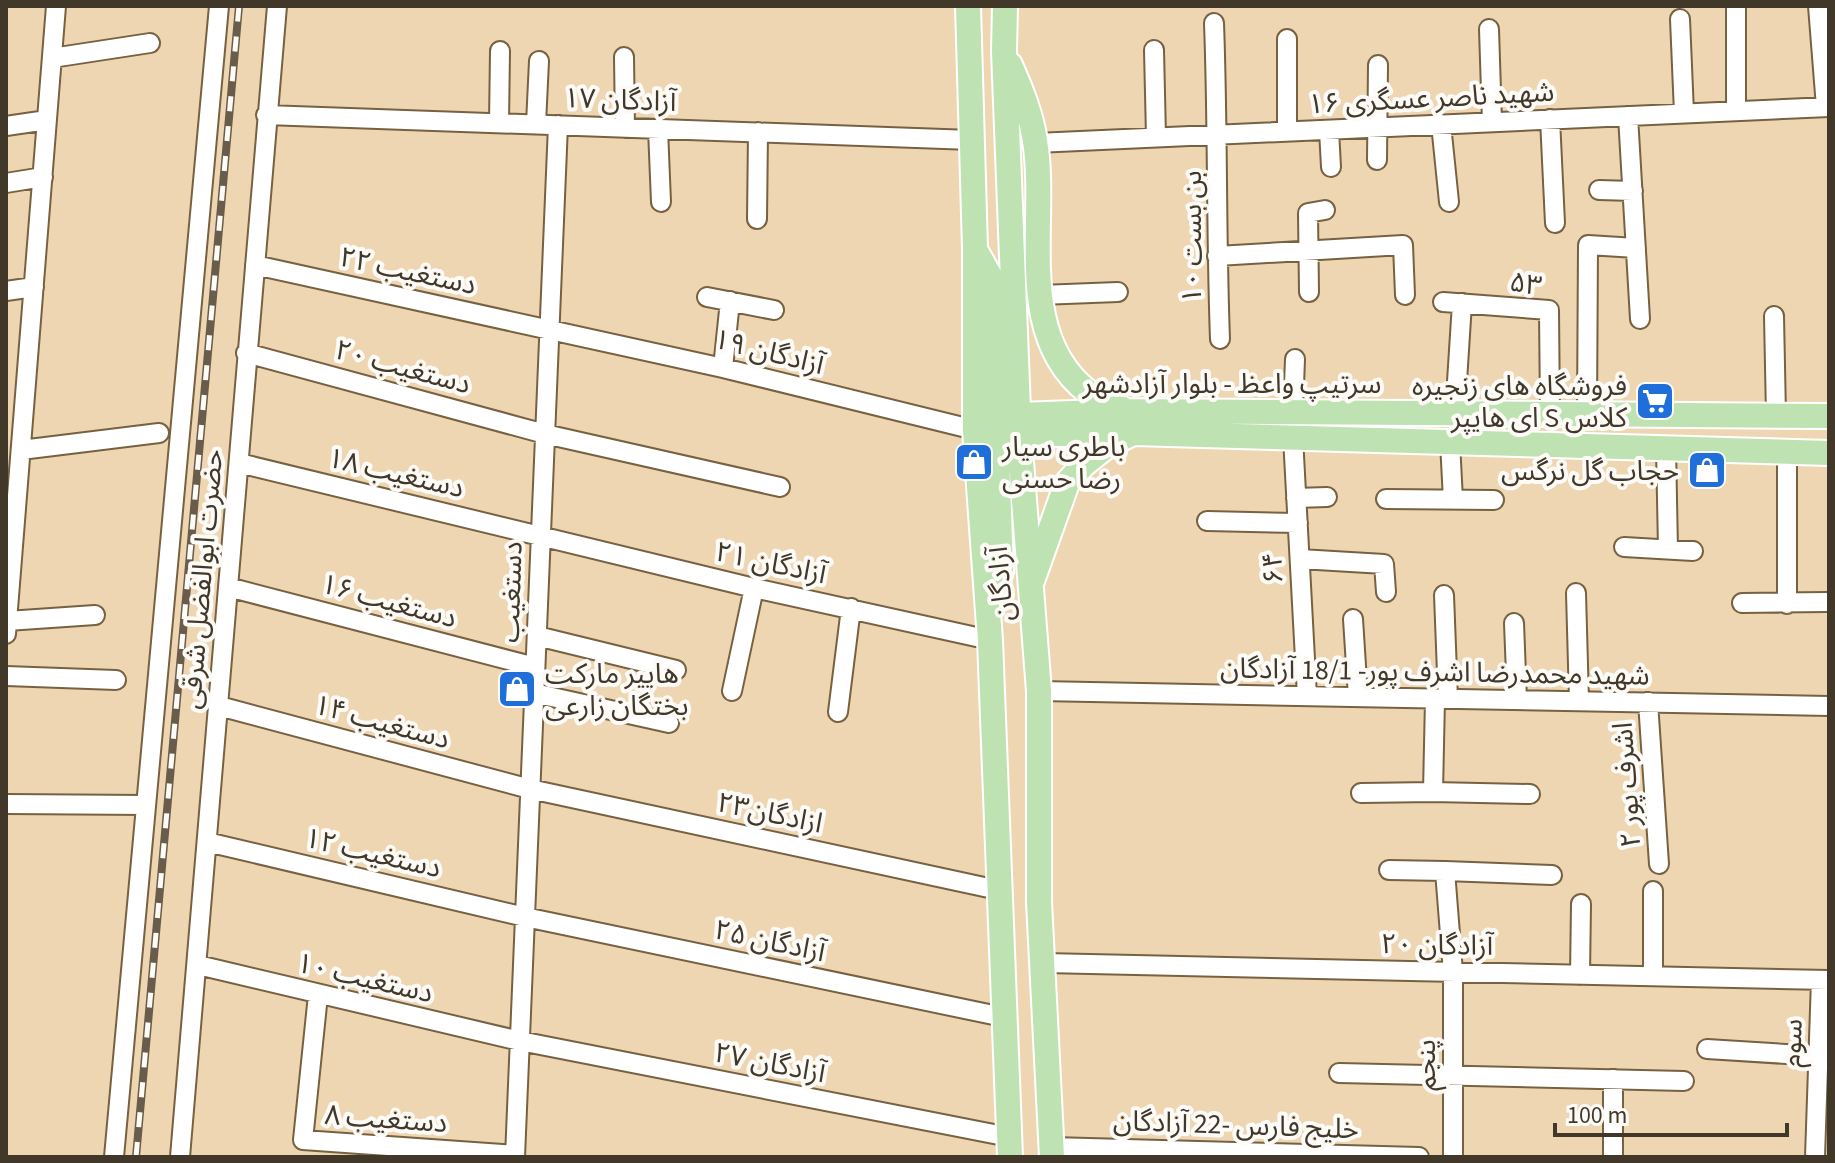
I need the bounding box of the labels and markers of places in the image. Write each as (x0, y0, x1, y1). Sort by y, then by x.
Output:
place label: فروشگاه های زنجیره ای هایپر S کلاس (1412, 366, 1627, 438)
supermarket icon: فروشگاه های زنجیره ای هایپر S کلاس (1634, 380, 1676, 422)
place label: باطری سیار رضا حسنی (1001, 427, 1125, 499)
shop icon: باطری سیار رضا حسنی (953, 441, 995, 483)
shop icon: حجاب گل نرگس (1686, 449, 1728, 491)
place label: حجاب گل نرگس (1501, 451, 1679, 491)
place label: هاپیر مارکت بختگان زارعی (545, 654, 688, 726)
shop icon: هاپیر مارکت بختگان زارعی (496, 668, 538, 710)

